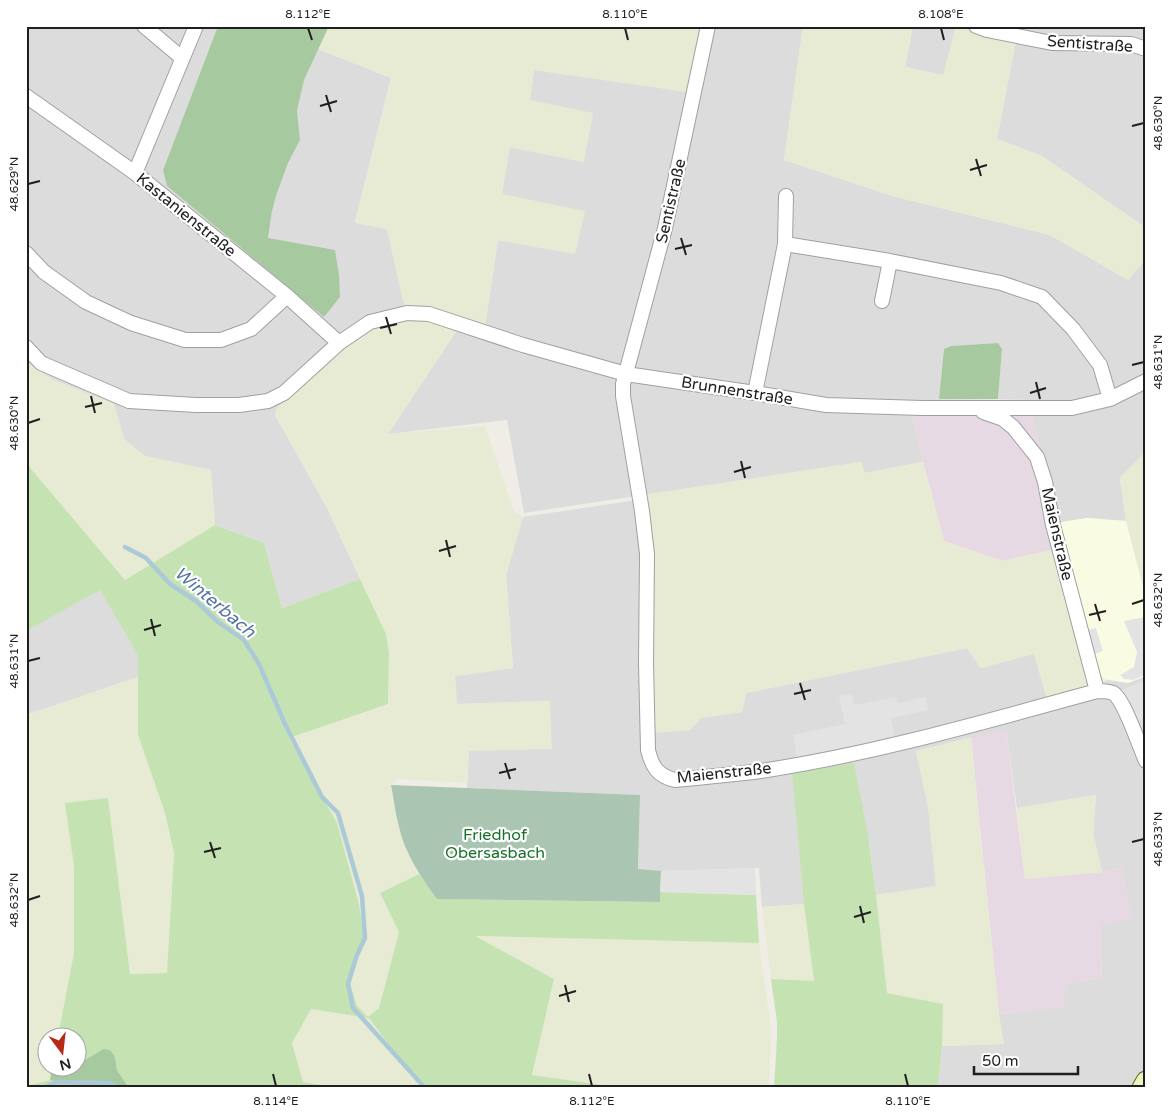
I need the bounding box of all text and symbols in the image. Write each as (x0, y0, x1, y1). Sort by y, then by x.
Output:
text: 8.112°E (285, 7, 331, 21)
text: 8.110°E (602, 7, 648, 21)
text: 8.108°E (918, 7, 964, 21)
street label: Sentistraße (1046, 31, 1134, 57)
text: 48.630°N (1151, 96, 1165, 150)
text: 48.629°N (7, 157, 21, 211)
street label: Sentistraße (652, 157, 690, 245)
street label: Kastanienstraße (132, 169, 240, 261)
text: 48.631°N (1151, 335, 1165, 389)
street label: Brunnenstraße (680, 372, 794, 410)
text: 48.630°N (7, 396, 21, 450)
street label: Maienstraße (1037, 486, 1077, 582)
water label: Winterbach (170, 562, 261, 643)
text: 48.632°N (1151, 573, 1165, 627)
text: 48.631°N (7, 634, 21, 688)
street label: Maienstraße (676, 758, 772, 788)
text: 48.633°N (1151, 812, 1165, 866)
park label: Friedhof Obersasbach (445, 825, 545, 863)
text: 48.632°N (7, 873, 21, 927)
north arrow (38, 1026, 88, 1076)
scale bar (974, 1044, 1078, 1076)
text: 50 m (982, 1052, 1019, 1070)
text: N (58, 1054, 73, 1074)
text: 8.114°E (253, 1094, 299, 1108)
text: 8.112°E (569, 1094, 615, 1108)
text: 8.110°E (885, 1094, 931, 1108)

